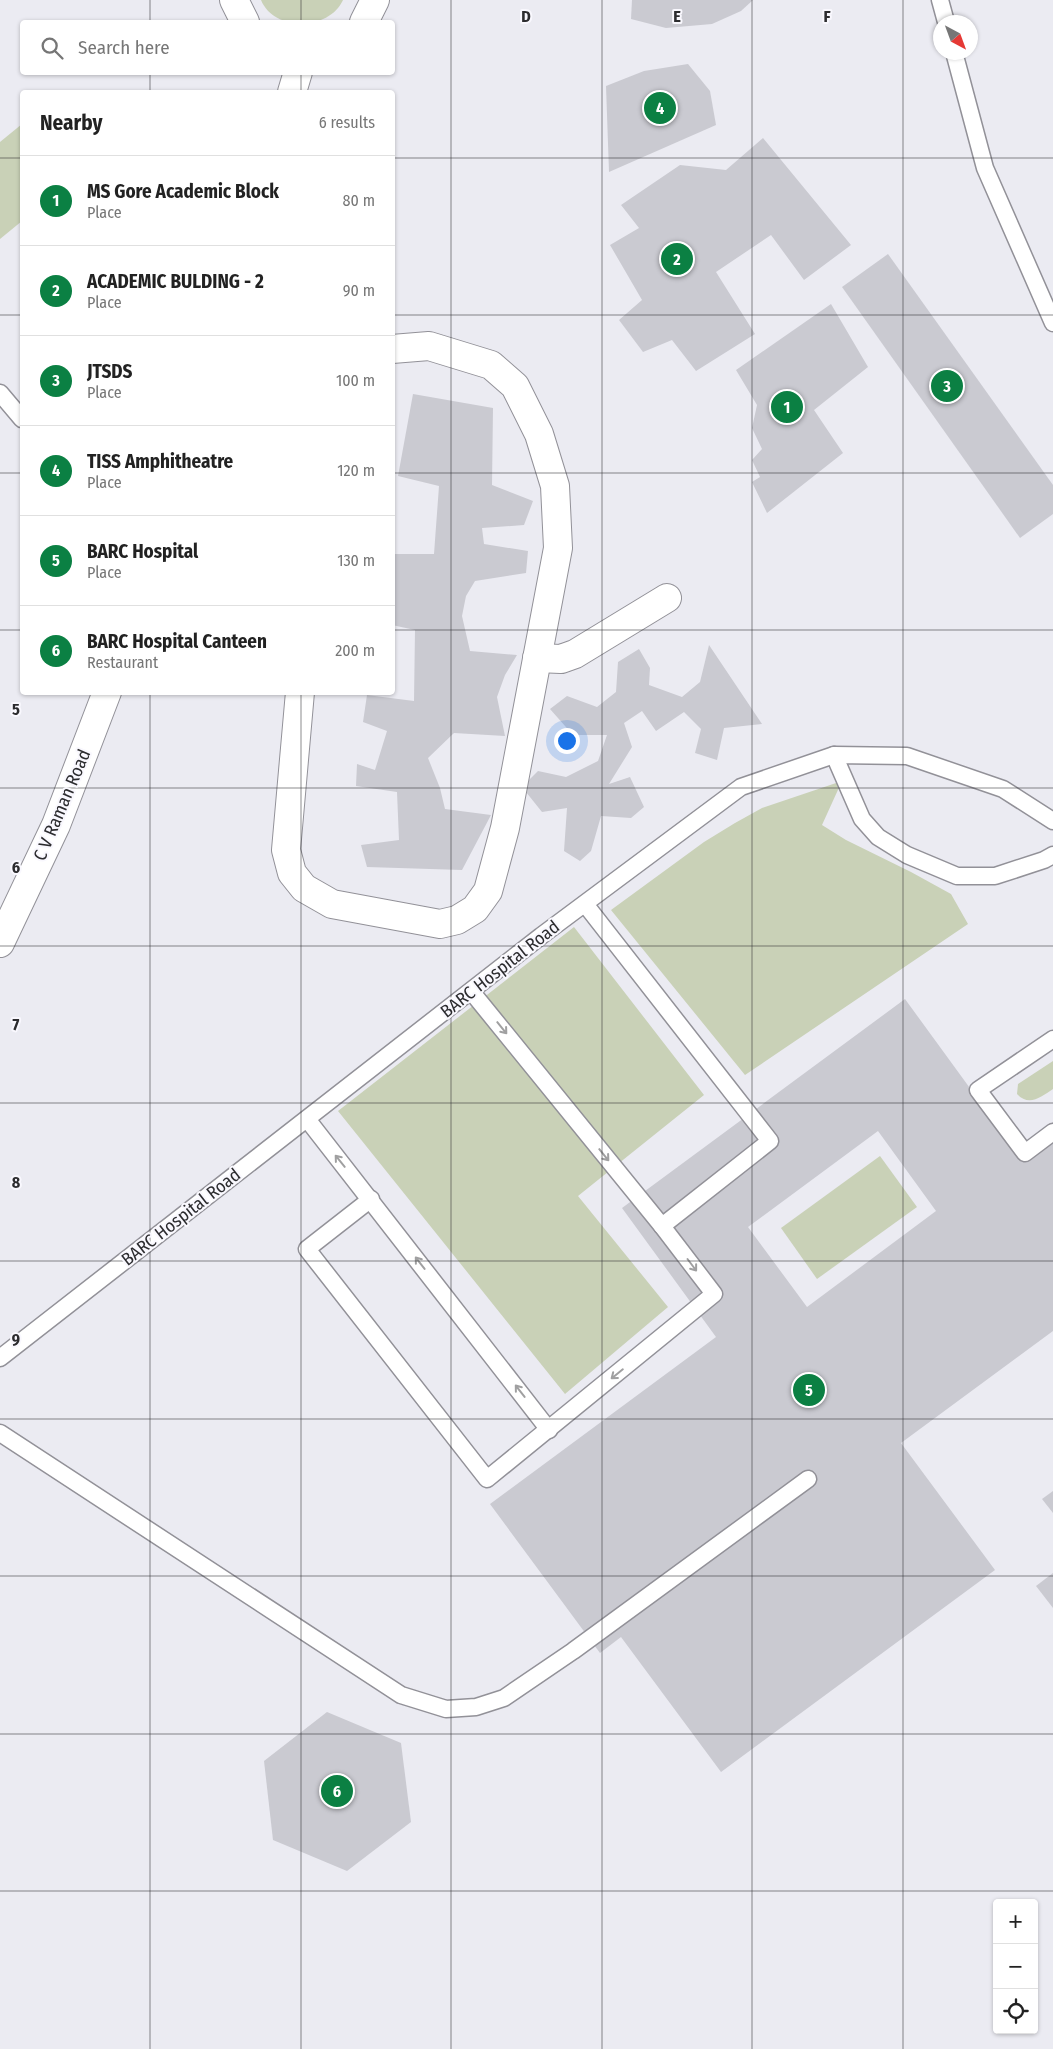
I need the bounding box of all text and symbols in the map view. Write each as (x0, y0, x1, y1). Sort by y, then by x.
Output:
text: D (521, 7, 531, 26)
text: E (673, 7, 681, 26)
text: F (823, 7, 831, 26)
north arrow (933, 15, 978, 60)
search box (20, 20, 395, 75)
icon: search (38, 34, 66, 62)
text: Search here (78, 36, 170, 59)
pin: 4 (644, 89, 676, 127)
text: Nearby (40, 110, 102, 136)
text: 6 results (319, 113, 375, 132)
text: MS Gore Academic Block (87, 180, 279, 203)
text: 1 (53, 191, 59, 210)
text: 80 m (343, 191, 375, 210)
text: Place (87, 203, 122, 222)
pin: 2 (661, 240, 693, 278)
text: ACADEMIC BULDING - 2 (87, 270, 264, 293)
text: 2 (52, 281, 60, 300)
text: 90 m (343, 281, 375, 300)
text: Place (87, 293, 122, 312)
text: JTSDS (87, 360, 132, 383)
pin: 3 (931, 367, 963, 405)
text: 3 (52, 371, 60, 390)
text: 100 m (336, 371, 375, 390)
text: Place (87, 383, 122, 402)
pin: 1 (771, 388, 803, 426)
text: TISS Amphitheatre (87, 450, 233, 473)
text: 4 (52, 461, 60, 480)
text: 120 m (337, 461, 375, 480)
text: Place (87, 473, 122, 492)
text: BARC Hospital (87, 540, 198, 563)
text: 5 (52, 551, 60, 570)
text: 130 m (337, 551, 375, 570)
text: Place (87, 563, 122, 582)
text: BARC Hospital Canteen (87, 630, 267, 653)
text: 6 (52, 641, 60, 660)
text: 200 m (335, 641, 375, 660)
text: Restaurant (87, 653, 158, 672)
text: 5 (12, 700, 20, 719)
your location (554, 728, 580, 754)
street label: C V Raman Road (29, 746, 95, 864)
text: 6 (12, 858, 20, 877)
street label: BARC Hospital Road (436, 916, 564, 1022)
text: 7 (13, 1015, 20, 1034)
one-way arrow (497, 1022, 508, 1035)
one-way arrow (599, 1148, 610, 1161)
one-way arrow (334, 1154, 345, 1167)
street label: BARC Hospital Road (117, 1164, 245, 1270)
text: 8 (12, 1173, 21, 1192)
one-way arrow (415, 1256, 425, 1270)
one-way arrow (686, 1258, 697, 1271)
text: 9 (12, 1330, 20, 1349)
one-way arrow (611, 1368, 624, 1379)
pin: 5 (793, 1371, 825, 1409)
one-way arrow (514, 1385, 525, 1398)
pin: 6 (321, 1772, 353, 1810)
map controls (993, 1899, 1038, 2034)
button: + (993, 1899, 1038, 1944)
button: − (993, 1944, 1038, 1989)
button: locate (993, 1989, 1038, 2034)

